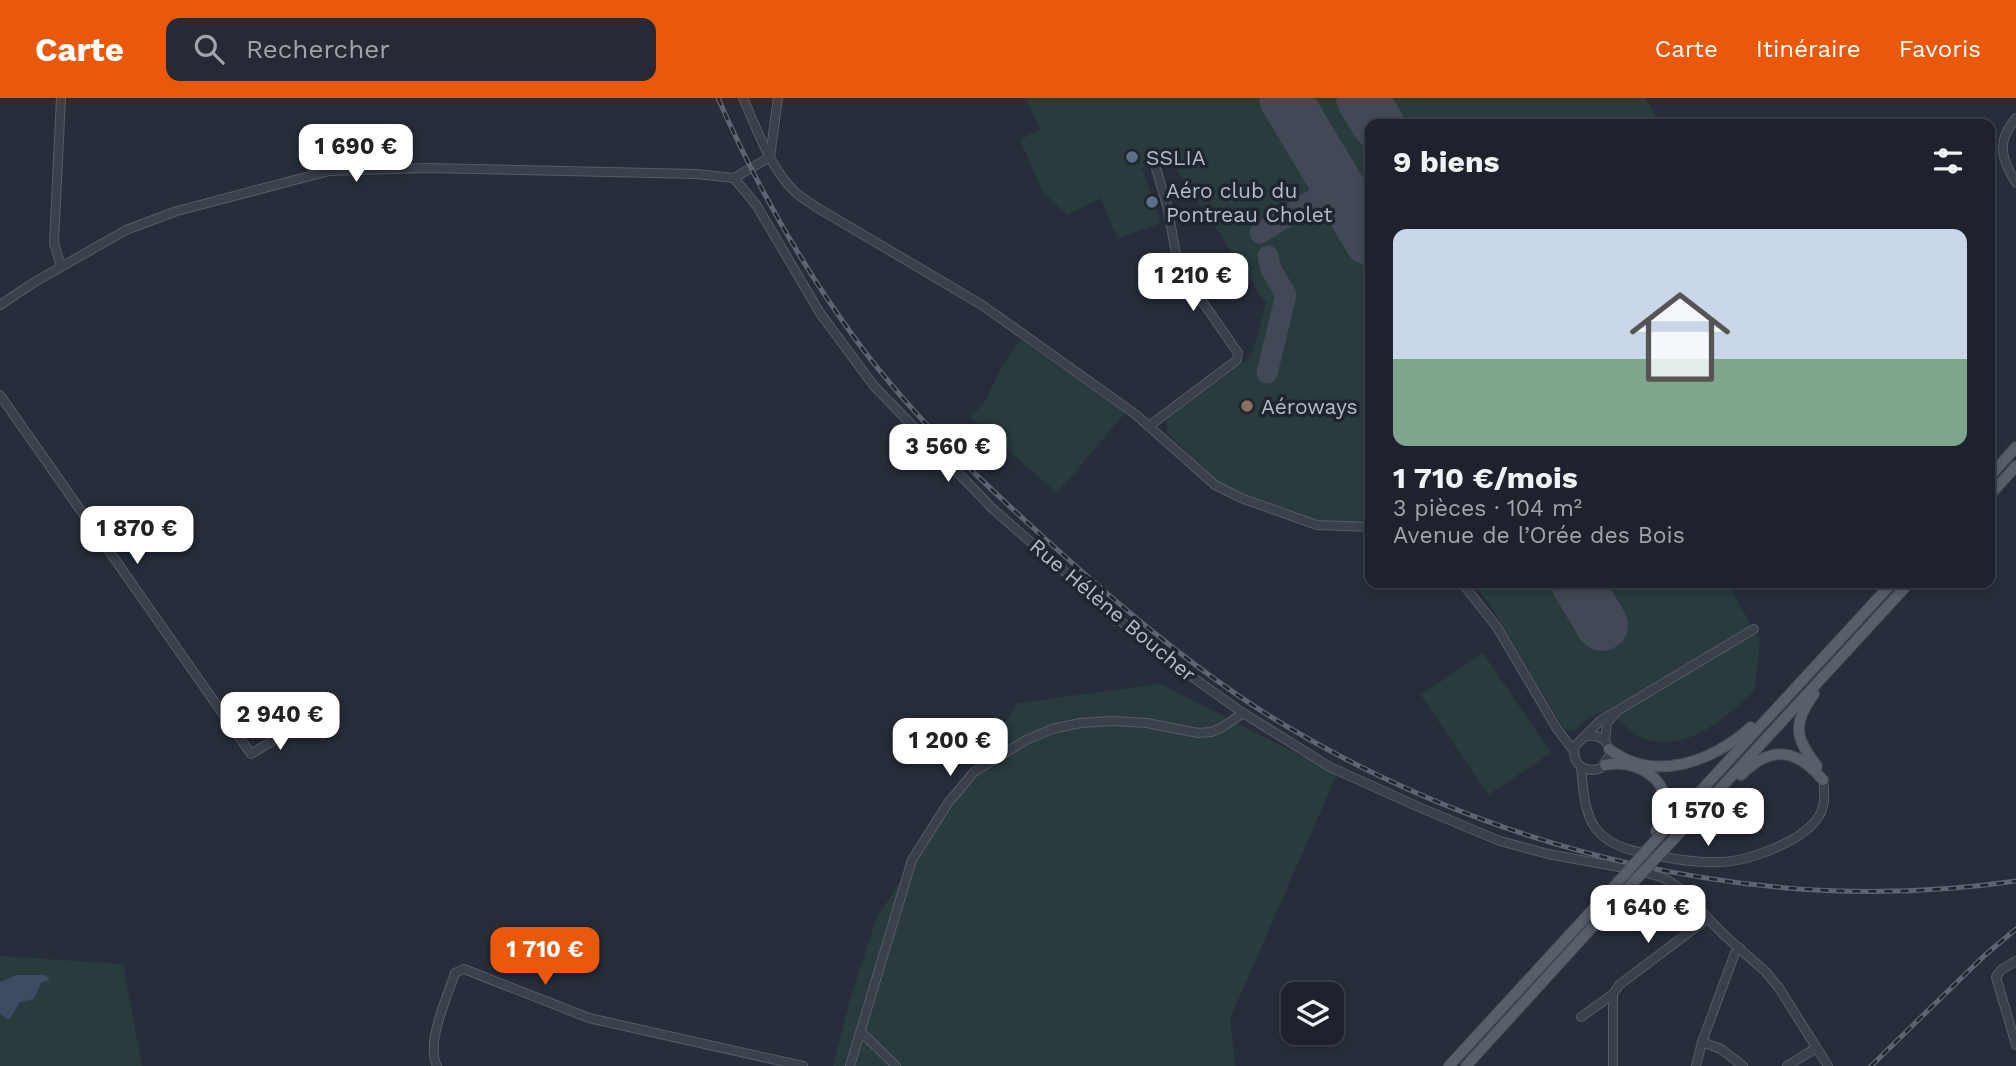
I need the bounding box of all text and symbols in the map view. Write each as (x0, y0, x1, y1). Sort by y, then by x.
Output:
search box (166, 18, 656, 81)
text: Carte (35, 30, 124, 69)
icon: search (190, 30, 228, 68)
text: Rechercher (246, 34, 390, 64)
text: Carte (1655, 35, 1718, 63)
text: Itinéraire (1756, 35, 1861, 63)
text: Favoris (1899, 35, 1981, 63)
pin: 1 690 € (291, 125, 421, 184)
text: 1 690 € (315, 133, 397, 160)
icon: filters (1929, 142, 1967, 180)
text: 9 biens (1393, 144, 1500, 179)
place label: SSLIA (1146, 145, 1206, 170)
marker: SSLIA (1124, 149, 1140, 165)
place label: Aéro club du Pontreau Cholet (1166, 178, 1332, 227)
marker: Aéro club du Pontreau Cholet (1144, 194, 1160, 210)
pin: 1 210 € (1128, 254, 1258, 313)
text: 1 210 € (1154, 262, 1232, 289)
icon: home (1617, 274, 1743, 400)
place label: Aéroways (1261, 394, 1358, 419)
marker: Aéroways (1239, 398, 1255, 414)
pin: 3 560 € (883, 424, 1013, 484)
text: 3 560 € (905, 433, 991, 460)
text: 1 710 €/mois (1393, 460, 1578, 495)
text: 3 pièces · 104 m² (1393, 495, 1582, 522)
pin: 1 870 € (72, 506, 202, 566)
text: 1 870 € (96, 515, 178, 542)
text: Avenue de l’Orée des Bois (1393, 522, 1685, 549)
street label: Rue Hélène Boucher (1025, 533, 1201, 687)
pin: 2 940 € (215, 692, 345, 752)
text: 2 940 € (237, 701, 323, 728)
pin: 1 200 € (885, 718, 1015, 778)
text: 1 200 € (909, 727, 991, 754)
pin: 1 570 € (1643, 788, 1773, 848)
text: 1 570 € (1668, 797, 1748, 824)
pin: 1 640 € (1583, 886, 1713, 945)
text: 1 640 € (1606, 894, 1690, 921)
pin: 1 710 € (480, 928, 610, 987)
text: 1 710 € (506, 936, 584, 963)
map controls (1281, 982, 1344, 1045)
button: layers (1281, 982, 1344, 1045)

